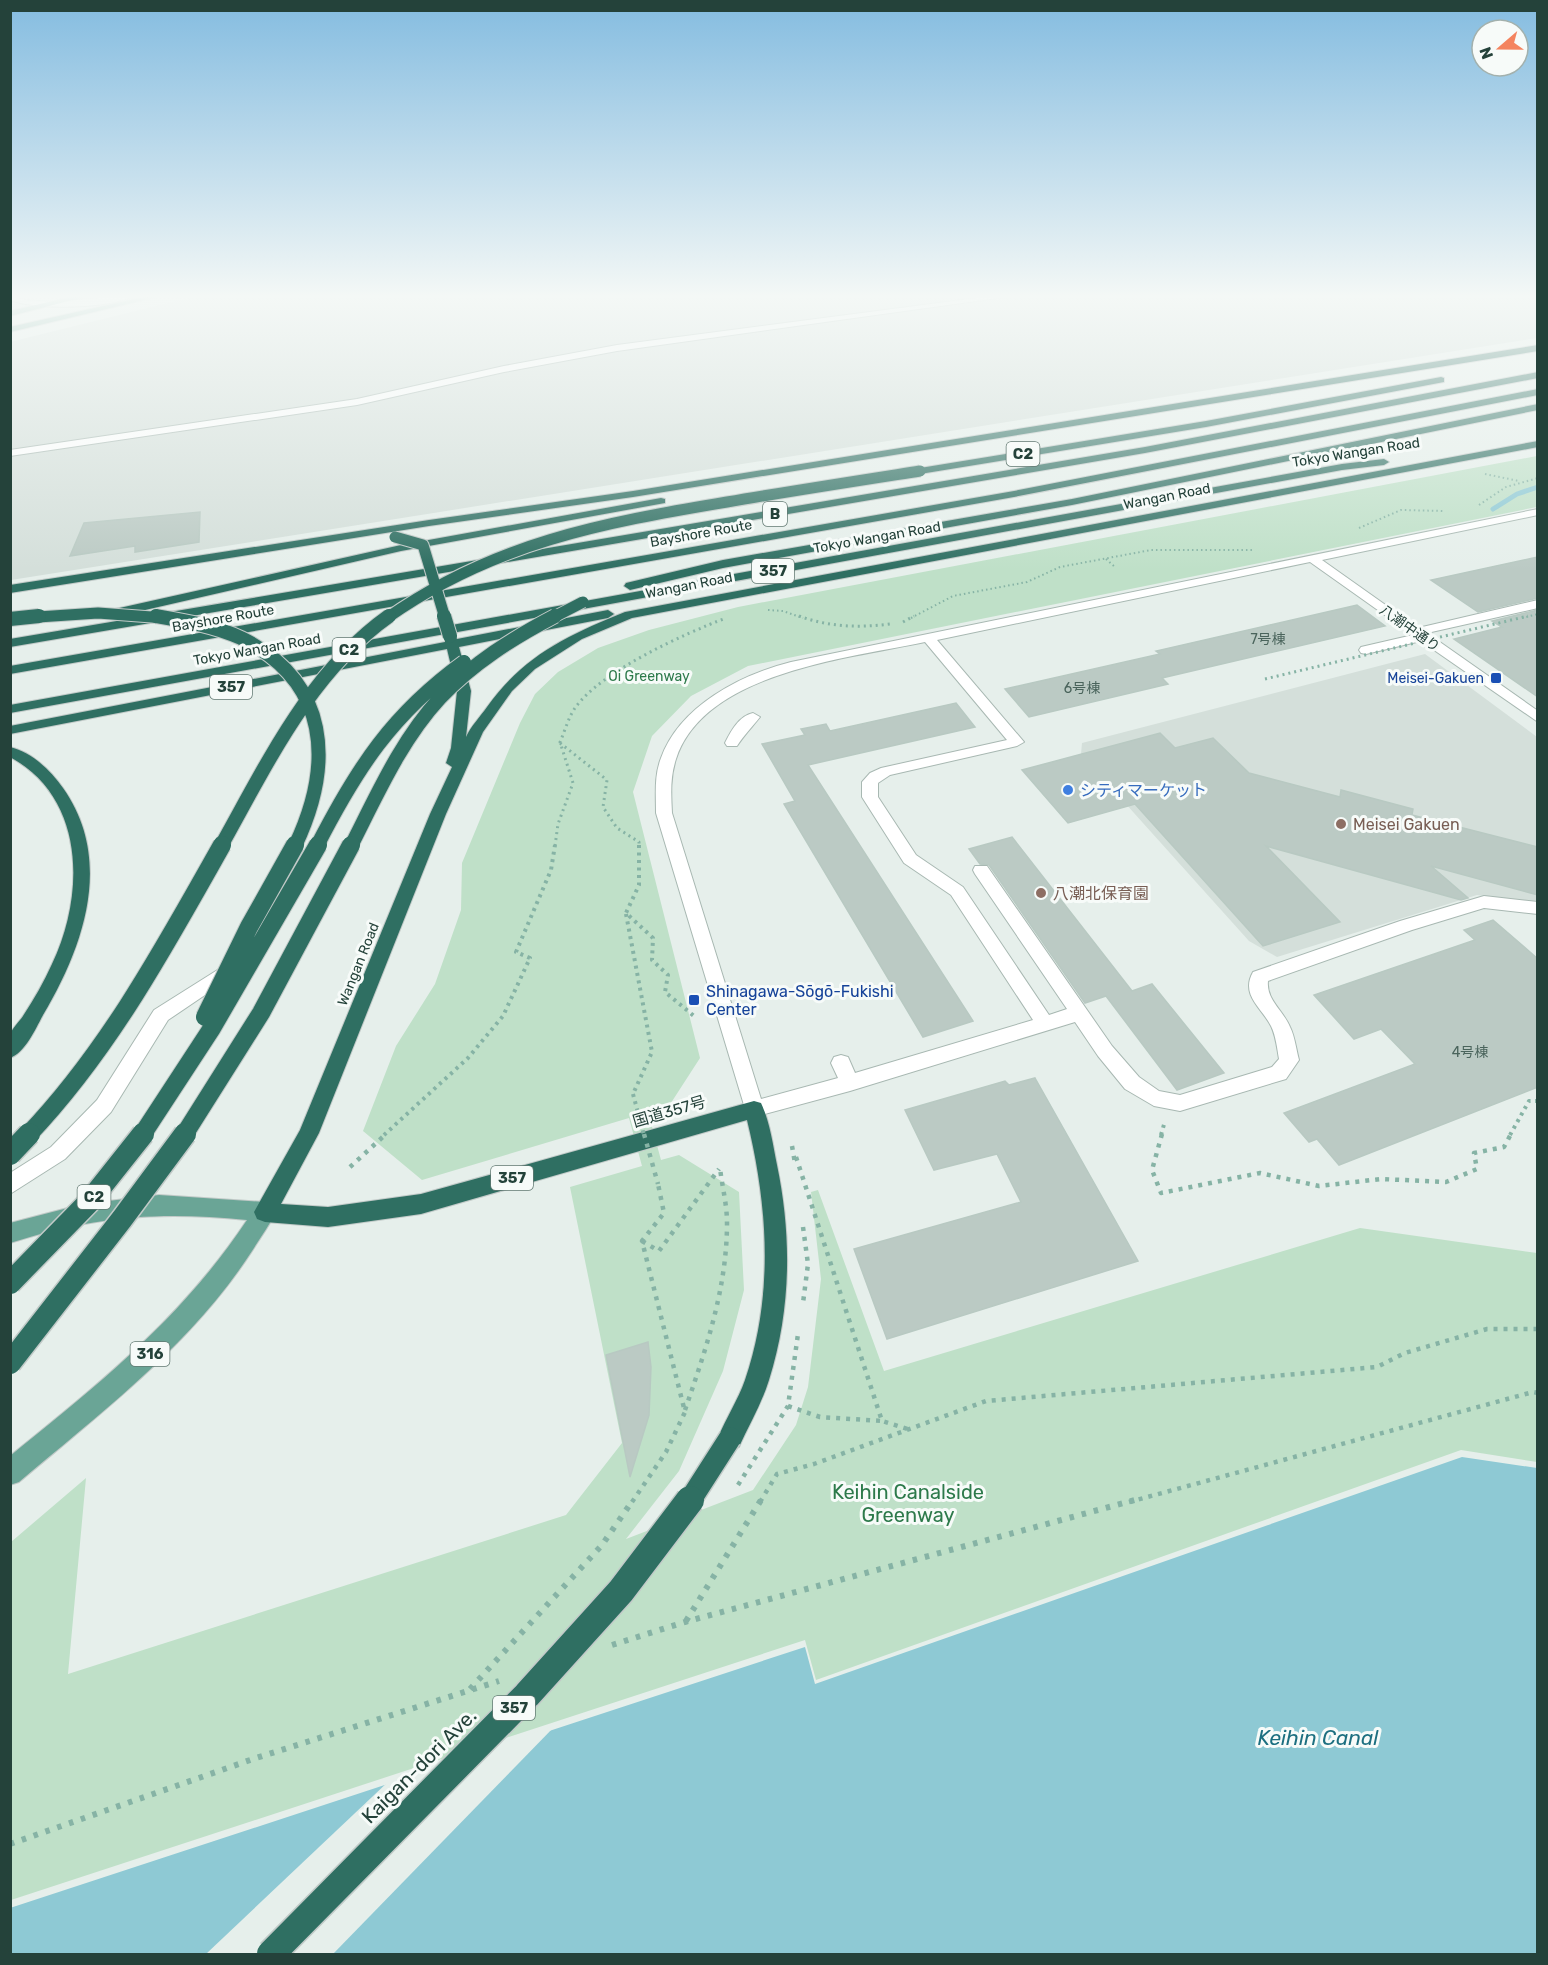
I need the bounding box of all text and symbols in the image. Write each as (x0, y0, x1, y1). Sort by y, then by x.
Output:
north arrow (1470, 18, 1530, 78)
text: N (1475, 44, 1497, 62)
street label: Tokyo Wangan Road (1291, 434, 1421, 471)
road number: C2 (1006, 442, 1040, 466)
street label: Wangan Road (1122, 480, 1212, 513)
road number: B (763, 502, 787, 526)
street label: Bayshore Route (649, 516, 754, 551)
street label: Tokyo Wangan Road (812, 518, 942, 557)
road number: 357 (752, 559, 794, 583)
street label: Wangan Road (644, 569, 734, 602)
street label: Bayshore Route (171, 601, 276, 636)
street label: 八潮中通り (1376, 601, 1443, 655)
street label: Tokyo Wangan Road (192, 630, 322, 669)
house number: 7号棟 (1250, 631, 1286, 648)
road number: C2 (332, 638, 366, 662)
park label: Oi Greenway (608, 668, 690, 685)
place label: Meisei-Gakuen (1387, 670, 1484, 687)
marker: Meisei-Gakuen (1489, 671, 1503, 685)
road number: 357 (210, 675, 252, 699)
house number: 6号棟 (1064, 680, 1100, 697)
place label: シティマーケット (1080, 781, 1207, 800)
marker: シティマーケット (1061, 783, 1075, 797)
place label: Meisei Gakuen (1353, 815, 1460, 834)
marker: Meisei Gakuen (1334, 817, 1348, 831)
place label: 八潮北保育園 (1053, 884, 1149, 903)
marker: 八潮北保育園 (1034, 886, 1048, 900)
street label: Wangan Road (334, 920, 383, 1008)
place label: Shinagawa-Sōgō-Fukishi Center (706, 982, 894, 1019)
marker: Shinagawa-Sōgō-Fukishi Center (687, 993, 701, 1007)
house number: 4号棟 (1452, 1044, 1488, 1061)
street label: 国道357号 (630, 1092, 708, 1131)
road number: 357 (491, 1166, 533, 1190)
road number: C2 (78, 1185, 110, 1209)
road number: 316 (130, 1342, 170, 1366)
park label: Keihin Canalside Greenway (832, 1480, 984, 1527)
road number: 357 (493, 1696, 535, 1720)
street label: Kaigan-dori Ave. (357, 1704, 481, 1828)
water label: Keihin Canal (1258, 1725, 1379, 1750)

